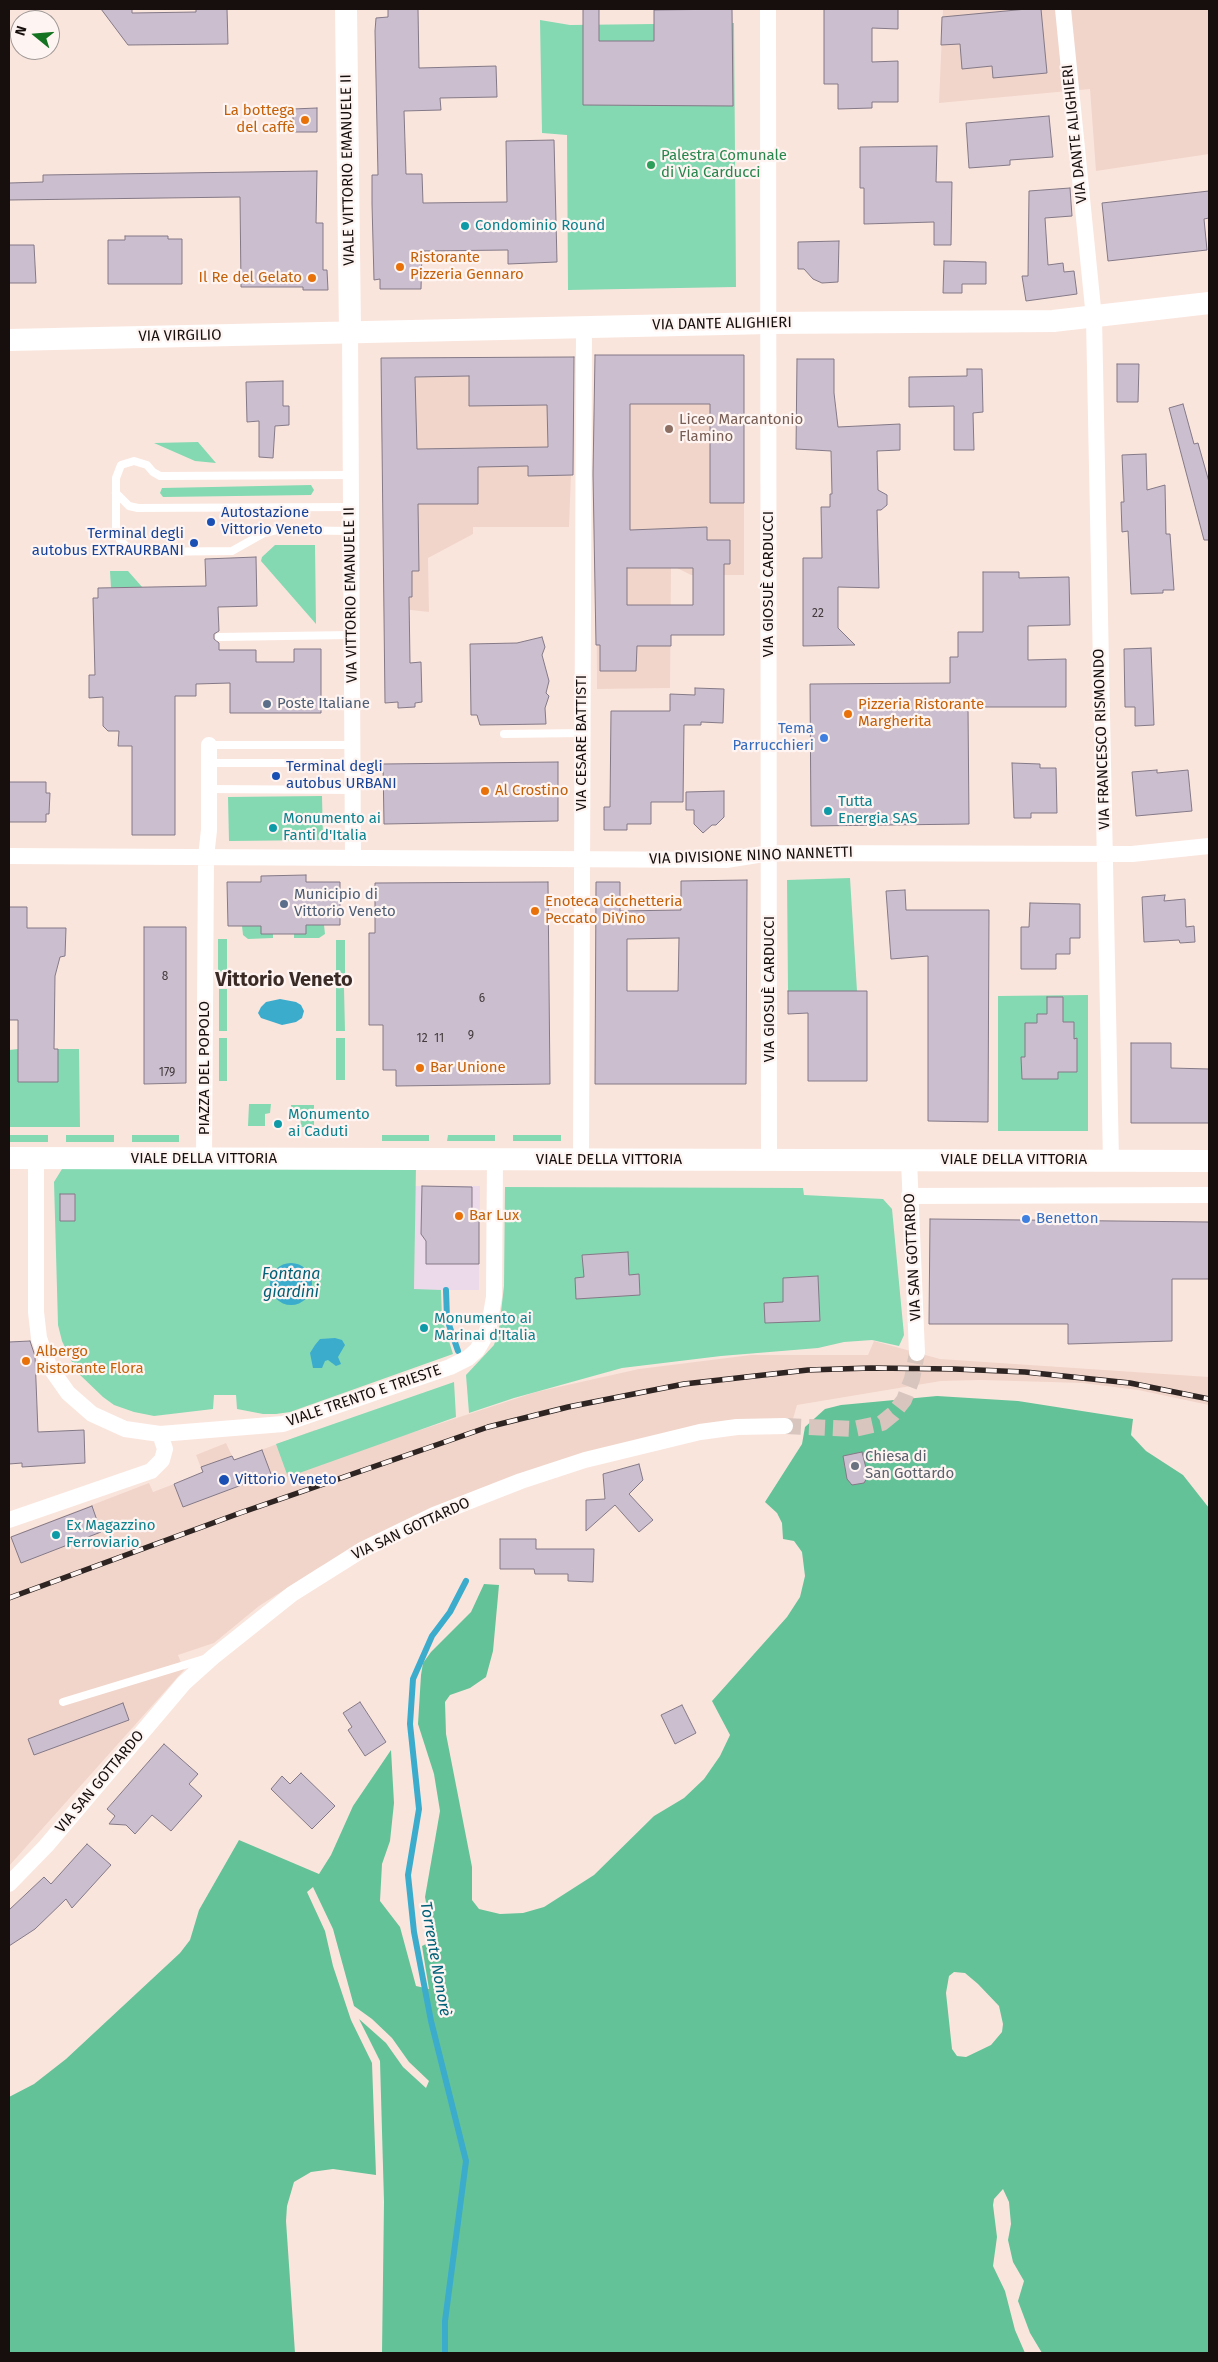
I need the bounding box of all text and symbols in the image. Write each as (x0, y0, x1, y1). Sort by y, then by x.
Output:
north arrow (10, 10, 60, 60)
text: N (12, 24, 31, 38)
street label: VIA DANTE ALIGHIERI (1059, 64, 1091, 204)
street label: VIALE VITTORIO EMANUELE II (337, 74, 359, 266)
place label: La bottega del caffè (223, 102, 295, 137)
marker: La bottega del caffè (299, 114, 311, 126)
place label: Palestra Comunale di Via Carducci (661, 147, 787, 182)
marker: Palestra Comunale di Via Carducci (645, 159, 657, 171)
place label: Condominio Round (475, 217, 605, 235)
marker: Condominio Round (459, 220, 471, 232)
place label: Ristorante Pizzeria Gennaro (410, 249, 524, 284)
marker: Ristorante Pizzeria Gennaro (394, 261, 406, 273)
place label: Il Re del Gelato (199, 269, 302, 287)
marker: Il Re del Gelato (306, 272, 318, 284)
street label: VIA DANTE ALIGHIERI (652, 314, 792, 334)
street label: VIA VIRGILIO (138, 326, 222, 346)
place label: Liceo Marcantonio Flamino (679, 411, 803, 446)
marker: Liceo Marcantonio Flamino (663, 423, 675, 435)
place label: Autostazione Vittorio Veneto (221, 504, 323, 539)
street label: VIA VITTORIO EMANUELE II (340, 507, 362, 683)
street label: VIA GIOSUÈ CARDUCCI (760, 511, 778, 657)
marker: Autostazione Vittorio Veneto (205, 516, 217, 528)
place label: Terminal degli autobus EXTRAURBANI (32, 525, 184, 560)
marker: Terminal degli autobus EXTRAURBANI (188, 537, 200, 549)
house number: 22 (812, 607, 824, 621)
street label: VIA FRANCESCO RISMONDO (1090, 648, 1114, 830)
street label: VIA CESARE BATTISTI (573, 675, 591, 811)
place label: Poste Italiane (277, 695, 370, 713)
place label: Pizzeria Ristorante Margherita (858, 696, 984, 731)
marker: Poste Italiane (261, 698, 273, 710)
marker: Pizzeria Ristorante Margherita (842, 708, 854, 720)
place label: Tema Parrucchieri (732, 720, 814, 755)
marker: Tema Parrucchieri (818, 732, 830, 744)
place label: Terminal degli autobus URBANI (286, 758, 397, 793)
marker: Terminal degli autobus URBANI (270, 770, 282, 782)
place label: Al Crostino (495, 782, 568, 800)
marker: Al Crostino (479, 785, 491, 797)
place label: Tutta Energia SAS (838, 793, 917, 828)
marker: Tutta Energia SAS (822, 805, 834, 817)
place label: Monumento ai Fanti d'Italia (283, 810, 381, 845)
marker: Monumento ai Fanti d'Italia (267, 822, 279, 834)
street label: VIA DIVISIONE NINO NANNETTI (649, 843, 853, 869)
place label: Municipio di Vittorio Veneto (294, 886, 396, 921)
place label: Enoteca cicchetteria Peccato DiVino (545, 893, 682, 928)
marker: Municipio di Vittorio Veneto (278, 898, 290, 910)
marker: Enoteca cicchetteria Peccato DiVino (529, 905, 541, 917)
street label: VIA GIOSUÈ CARDUCCI (761, 916, 779, 1062)
district label: Vittorio Veneto (215, 968, 353, 992)
house number: 8 (162, 970, 168, 984)
house number: 6 (479, 992, 485, 1006)
street label: PIAZZA DEL POPOLO (196, 1001, 214, 1135)
house number: 9 (468, 1029, 474, 1043)
house number: 12 (416, 1032, 428, 1046)
house number: 11 (434, 1032, 444, 1046)
place label: Bar Unione (430, 1059, 506, 1077)
marker: Bar Unione (414, 1062, 426, 1074)
house number: 179 (159, 1066, 175, 1080)
place label: Monumento ai Caduti (288, 1106, 370, 1141)
marker: Monumento ai Caduti (272, 1118, 284, 1130)
street label: VIALE DELLA VITTORIA (131, 1150, 277, 1168)
street label: VIALE DELLA VITTORIA (536, 1151, 682, 1169)
street label: VIALE DELLA VITTORIA (941, 1151, 1087, 1169)
street label: VIA SAN GOTTARDO (901, 1193, 925, 1321)
place label: Bar Lux (469, 1207, 519, 1225)
marker: Bar Lux (453, 1210, 465, 1222)
place label: Benetton (1036, 1210, 1098, 1228)
marker: Benetton (1020, 1213, 1032, 1225)
water label: Fontana giardini (262, 1265, 320, 1303)
place label: Monumento ai Marinai d'Italia (434, 1310, 536, 1345)
marker: Monumento ai Marinai d'Italia (418, 1322, 430, 1334)
place label: Albergo Ristorante Flora (36, 1343, 144, 1378)
marker: Albergo Ristorante Flora (20, 1355, 32, 1367)
street label: VIALE TRENTO E TRIESTE (284, 1361, 444, 1431)
place label: Chiesa di San Gottardo (865, 1448, 954, 1483)
marker: Chiesa di San Gottardo (849, 1460, 861, 1472)
place label: Vittorio Veneto (235, 1471, 337, 1489)
marker: Vittorio Veneto (217, 1473, 231, 1487)
street label: VIA SAN GOTTARDO (349, 1494, 473, 1564)
place label: Ex Magazzino Ferroviario (66, 1517, 156, 1552)
marker: Ex Magazzino Ferroviario (50, 1529, 62, 1541)
street label: VIA SAN GOTTARDO (52, 1727, 148, 1837)
water label: Torrente Nonorè (415, 1900, 455, 2018)

